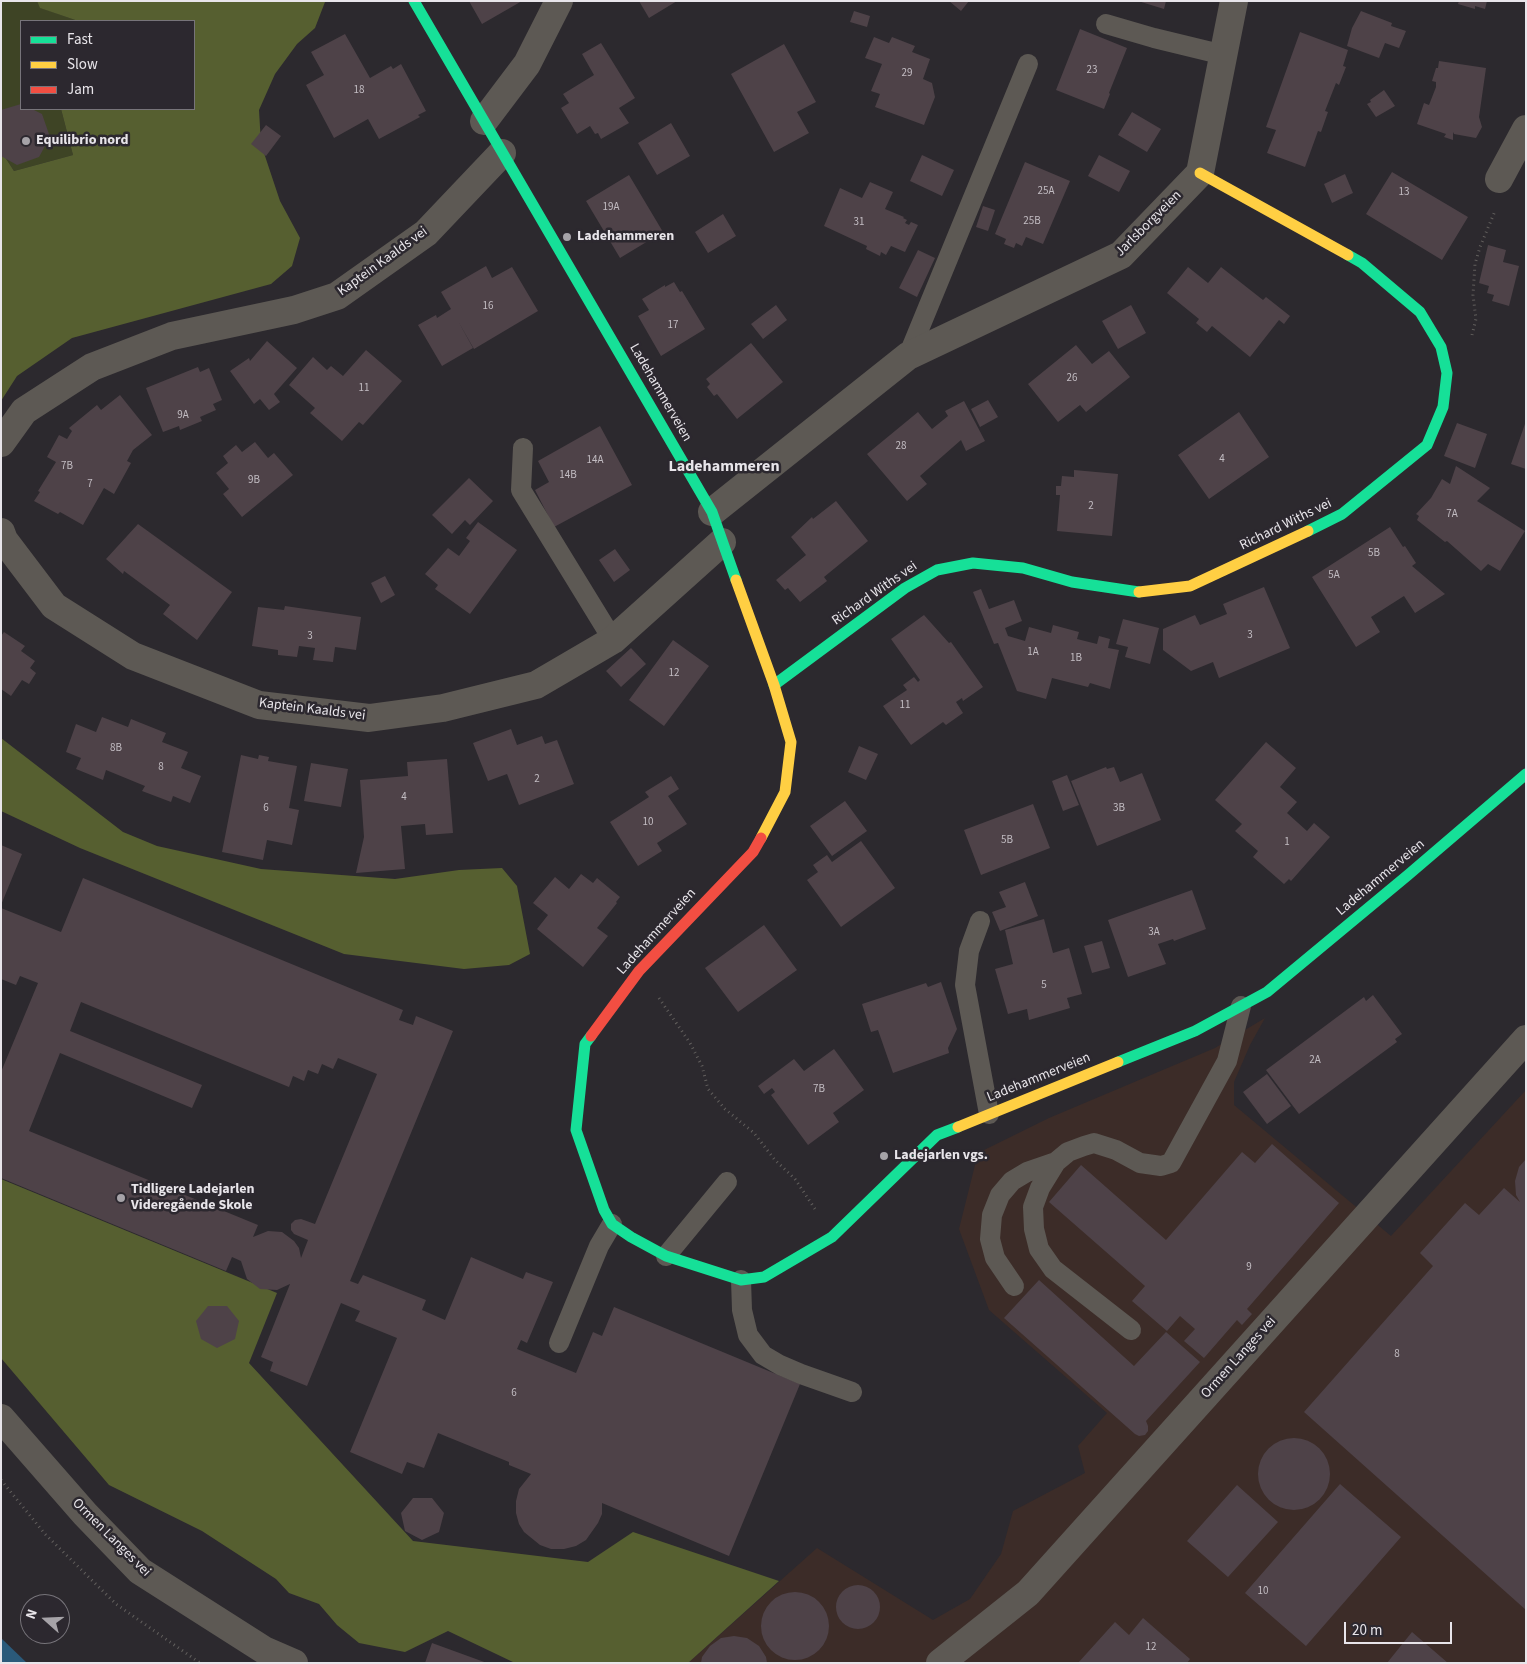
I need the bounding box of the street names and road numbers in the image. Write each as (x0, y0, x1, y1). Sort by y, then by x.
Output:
street label: Jarlsborgveien (1112, 187, 1186, 261)
street label: Kaptein Kaalds vei (335, 224, 431, 300)
street label: Ladehammerveien (625, 341, 695, 445)
street label: Richard Withs vei (1237, 496, 1335, 554)
street label: Richard Withs vei (829, 558, 921, 630)
street label: Kaptein Kaalds vei (258, 695, 366, 725)
street label: Ladehammerveien (1333, 836, 1429, 920)
street label: Ladehammerveien (614, 885, 700, 979)
street label: Ladehammerveien (985, 1050, 1093, 1106)
street label: Ormen Langes vei (1198, 1314, 1280, 1402)
street label: Ormen Langes vei (68, 1495, 154, 1581)

